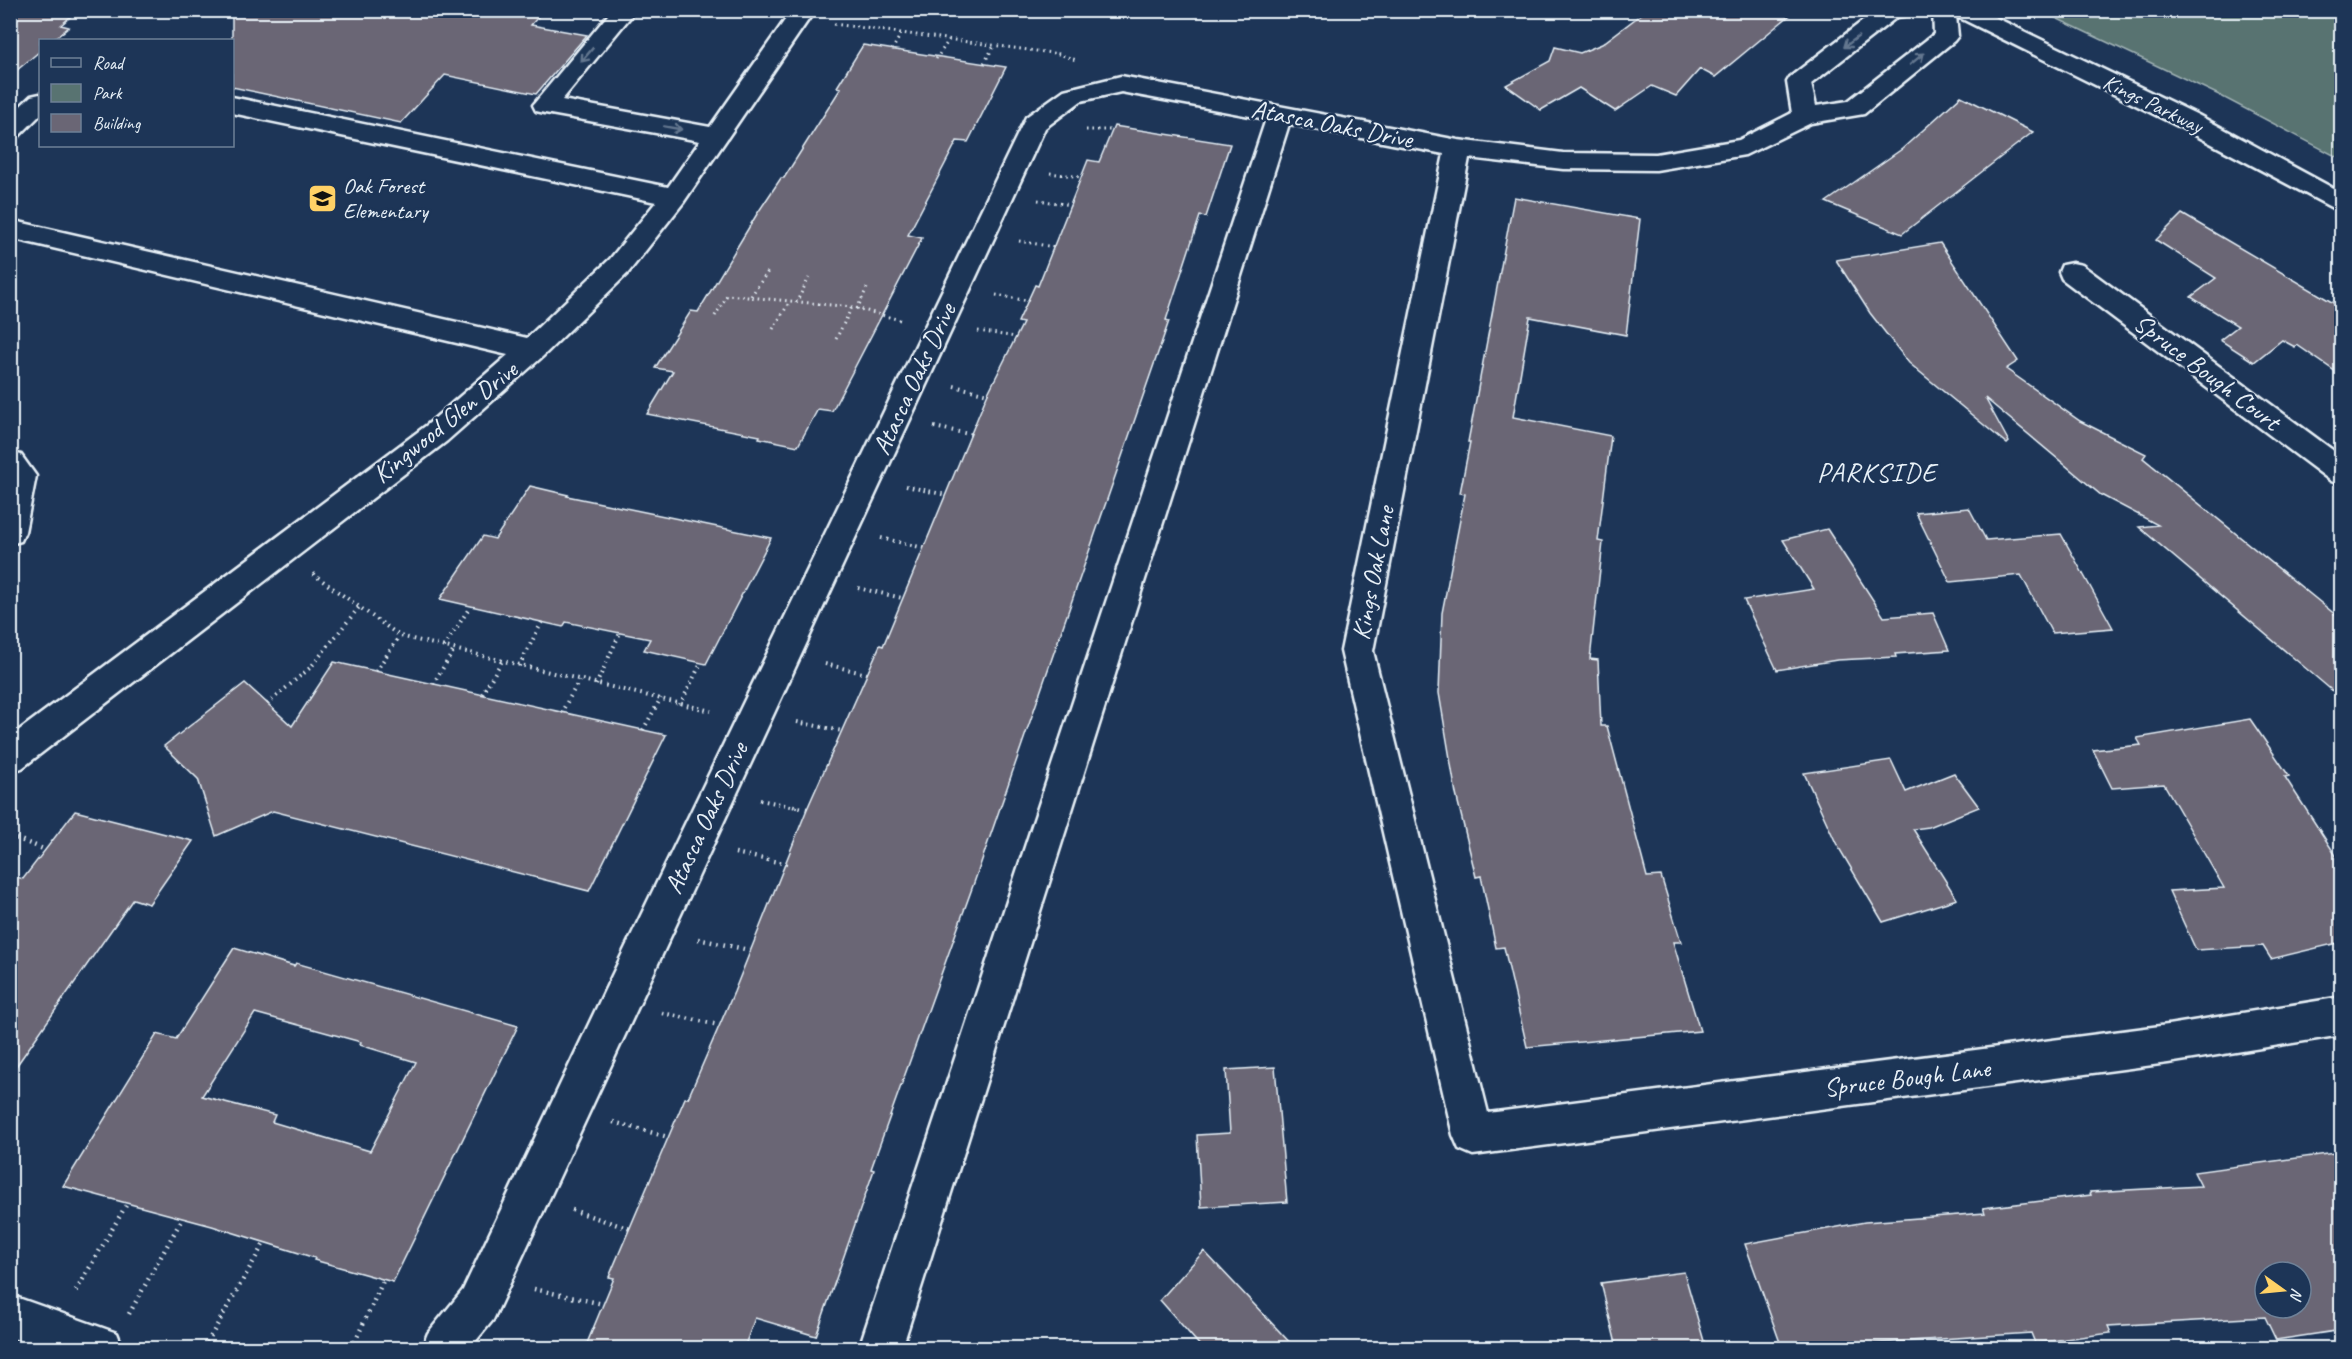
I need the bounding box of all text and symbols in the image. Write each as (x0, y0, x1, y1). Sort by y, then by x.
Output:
one-way arrow (1844, 36, 1860, 49)
legend (39, 39, 234, 147)
one-way arrow (580, 47, 594, 62)
text: Road (93, 52, 126, 74)
one-way arrow (1909, 52, 1925, 65)
street label: Kings Parkway (2099, 68, 2210, 141)
text: Park (93, 82, 123, 104)
street label: Atasca Oaks Drive (1249, 92, 1417, 156)
text: Building (93, 112, 142, 134)
one-way arrow (662, 123, 682, 134)
place label: Oak Forest Elementary (343, 172, 430, 225)
school or university icon: Oak Forest Elementary (306, 183, 338, 215)
street label: Atasca Oaks Drive (865, 297, 964, 460)
street label: Spruce Bough Court (2127, 306, 2289, 439)
street label: Kingwood Glen Drive (366, 352, 525, 491)
district label: PARKSIDE (1817, 455, 1939, 489)
street label: Kings Oak Lane (1344, 501, 1403, 642)
street label: Atasca Oaks Drive (657, 736, 756, 899)
street label: Spruce Bough Lane (1822, 1051, 1994, 1105)
north arrow (2253, 1260, 2313, 1320)
text: N (2285, 1286, 2307, 1304)

